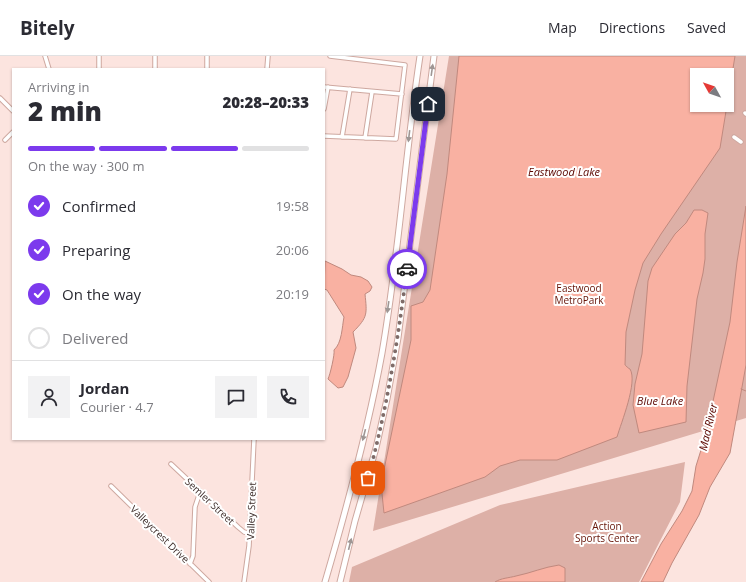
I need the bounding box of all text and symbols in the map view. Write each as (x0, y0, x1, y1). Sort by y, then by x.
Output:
text: Bitely (20, 15, 75, 41)
text: Map (548, 18, 577, 37)
text: Directions (599, 18, 665, 37)
text: Saved (687, 18, 726, 37)
one-way arrow (429, 64, 435, 76)
north arrow (690, 68, 734, 112)
map controls (690, 68, 734, 112)
text: Arriving in (28, 78, 90, 96)
pin (411, 87, 445, 121)
text: 20:28–20:33 (223, 92, 309, 112)
text: 2 min (28, 93, 102, 129)
icon: home (417, 93, 439, 115)
one-way arrow (406, 130, 413, 142)
text: On the way · 300 m (28, 157, 144, 175)
water label: Eastwood Lake (528, 164, 601, 179)
icon: check (28, 195, 50, 217)
text: Confirmed (62, 196, 136, 216)
text: 19:58 (276, 197, 309, 215)
icon: check (28, 239, 50, 261)
text: Preparing (62, 240, 130, 260)
text: 20:06 (276, 241, 309, 259)
courier (387, 249, 427, 289)
icon: car (396, 258, 418, 280)
park label: Eastwood MetroPark (554, 281, 604, 307)
icon: check (28, 283, 50, 305)
text: On the way (62, 284, 141, 304)
text: 20:19 (276, 285, 309, 303)
one-way arrow (385, 301, 391, 313)
text: Delivered (62, 328, 129, 348)
button: person (28, 376, 70, 418)
button: chat (215, 376, 257, 418)
button: phone (267, 376, 309, 418)
text: Jordan (80, 378, 129, 398)
water label: Blue Lake (637, 393, 684, 408)
text: Courier · 4.7 (80, 398, 154, 416)
water label: Mad River (695, 401, 720, 452)
one-way arrow (360, 428, 366, 441)
pin (351, 461, 385, 495)
icon: bag (357, 467, 379, 489)
street label: Semler Street (182, 474, 238, 528)
street label: Valley Street (243, 481, 259, 540)
street label: Valleycrest Drive (127, 502, 193, 566)
park label: Action Sports Center (575, 519, 639, 545)
one-way arrow (347, 538, 353, 550)

